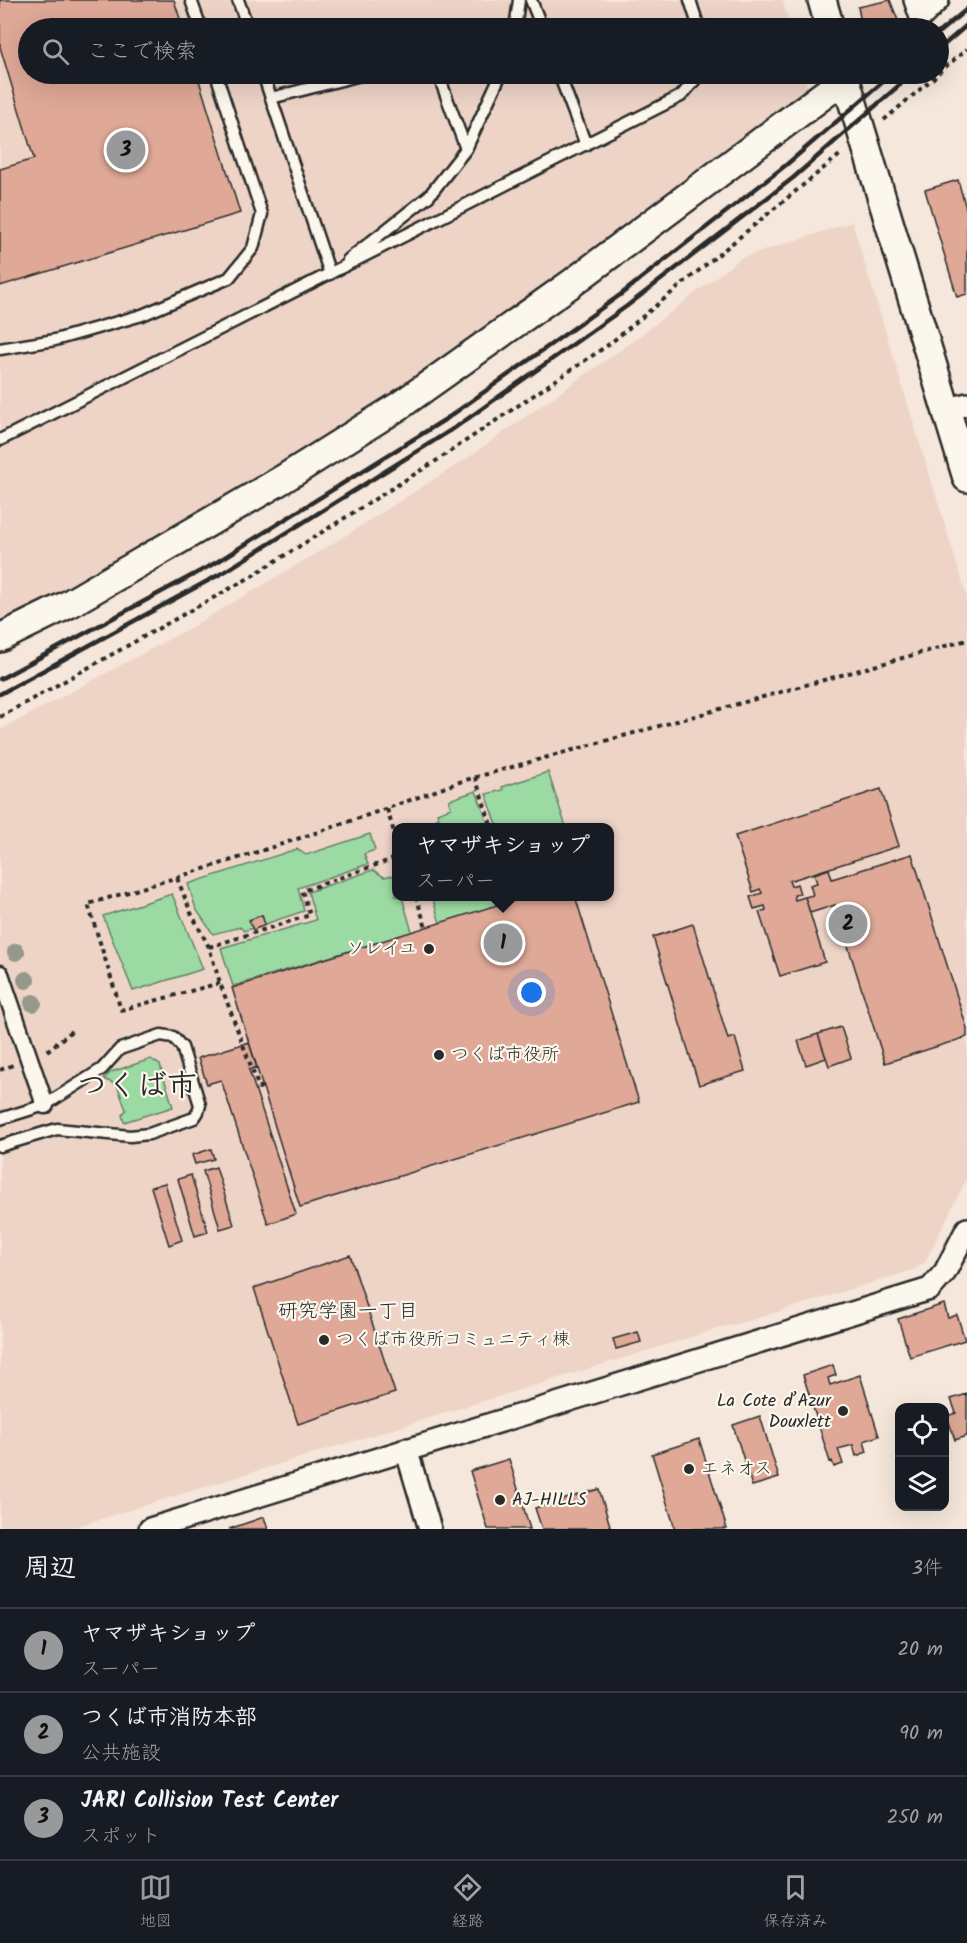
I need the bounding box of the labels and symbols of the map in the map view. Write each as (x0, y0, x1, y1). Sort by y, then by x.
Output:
pin: 3 (106, 128, 146, 172)
pin: 2 (828, 902, 868, 946)
pin: 1 (484, 920, 522, 966)
place label: ソレイユ (346, 935, 417, 964)
marker: ソレイユ (422, 942, 436, 956)
your location (517, 978, 546, 1007)
place label: つくば市役所 (451, 1041, 559, 1070)
marker: つくば市役所 (432, 1048, 446, 1062)
district label: つくば市 (77, 1063, 197, 1111)
district label: 研究学園一丁目 (278, 1296, 418, 1328)
place label: つくば市役所コミュニティ棟 (336, 1326, 570, 1355)
marker: つくば市役所コミュニティ棟 (317, 1333, 331, 1347)
place label: La Cote d’Azur Douxlett (717, 1387, 832, 1437)
marker: La Cote d’Azur Douxlett (836, 1404, 850, 1418)
place label: エネオス (701, 1455, 772, 1484)
marker: エネオス (682, 1462, 696, 1476)
place label: AJ-HILLS (512, 1486, 587, 1515)
marker: AJ-HILLS (493, 1493, 507, 1507)

